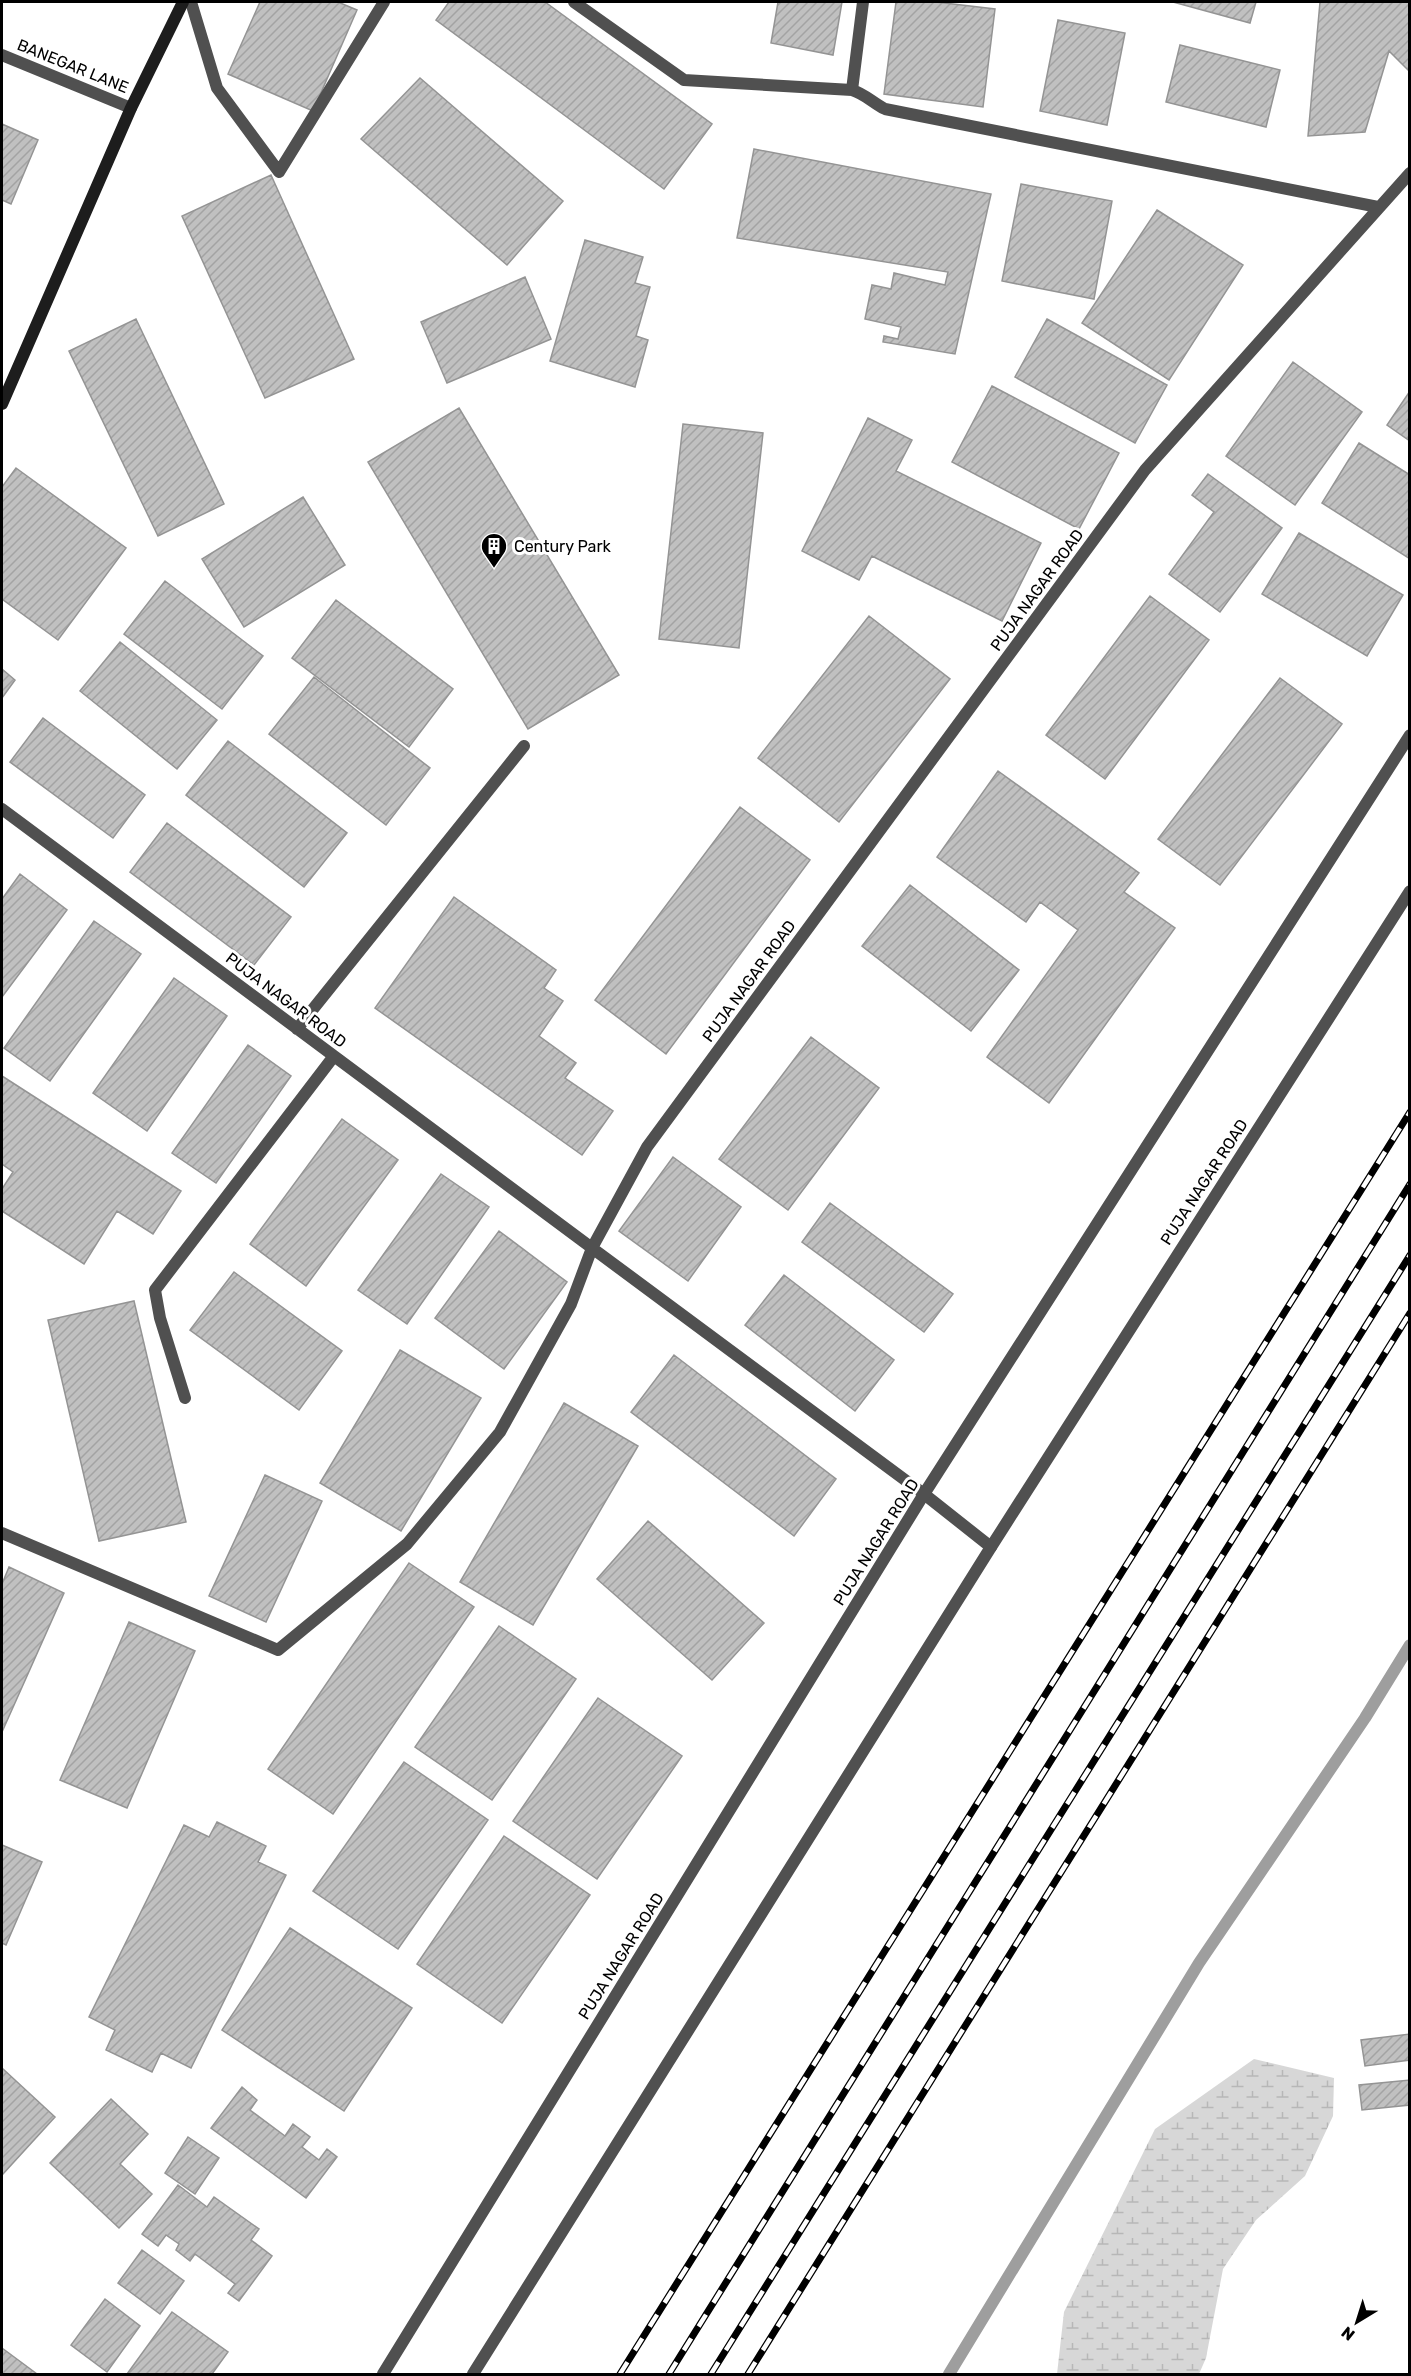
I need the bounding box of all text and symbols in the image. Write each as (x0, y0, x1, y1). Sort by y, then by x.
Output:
street label: BANEGAR LANE (15, 35, 131, 97)
street label: PUJA NAGAR ROAD (986, 525, 1088, 655)
building icon: Century Park (479, 531, 509, 569)
place label: Century Park (514, 537, 612, 556)
street label: PUJA NAGAR ROAD (698, 916, 800, 1046)
street label: PUJA NAGAR ROAD (222, 949, 350, 1051)
street label: PUJA NAGAR ROAD (1156, 1116, 1252, 1248)
street label: PUJA NAGAR ROAD (829, 1475, 923, 1609)
street label: PUJA NAGAR ROAD (574, 1889, 668, 2023)
north arrow (1327, 2292, 1387, 2352)
text: N (1338, 2322, 1358, 2344)

